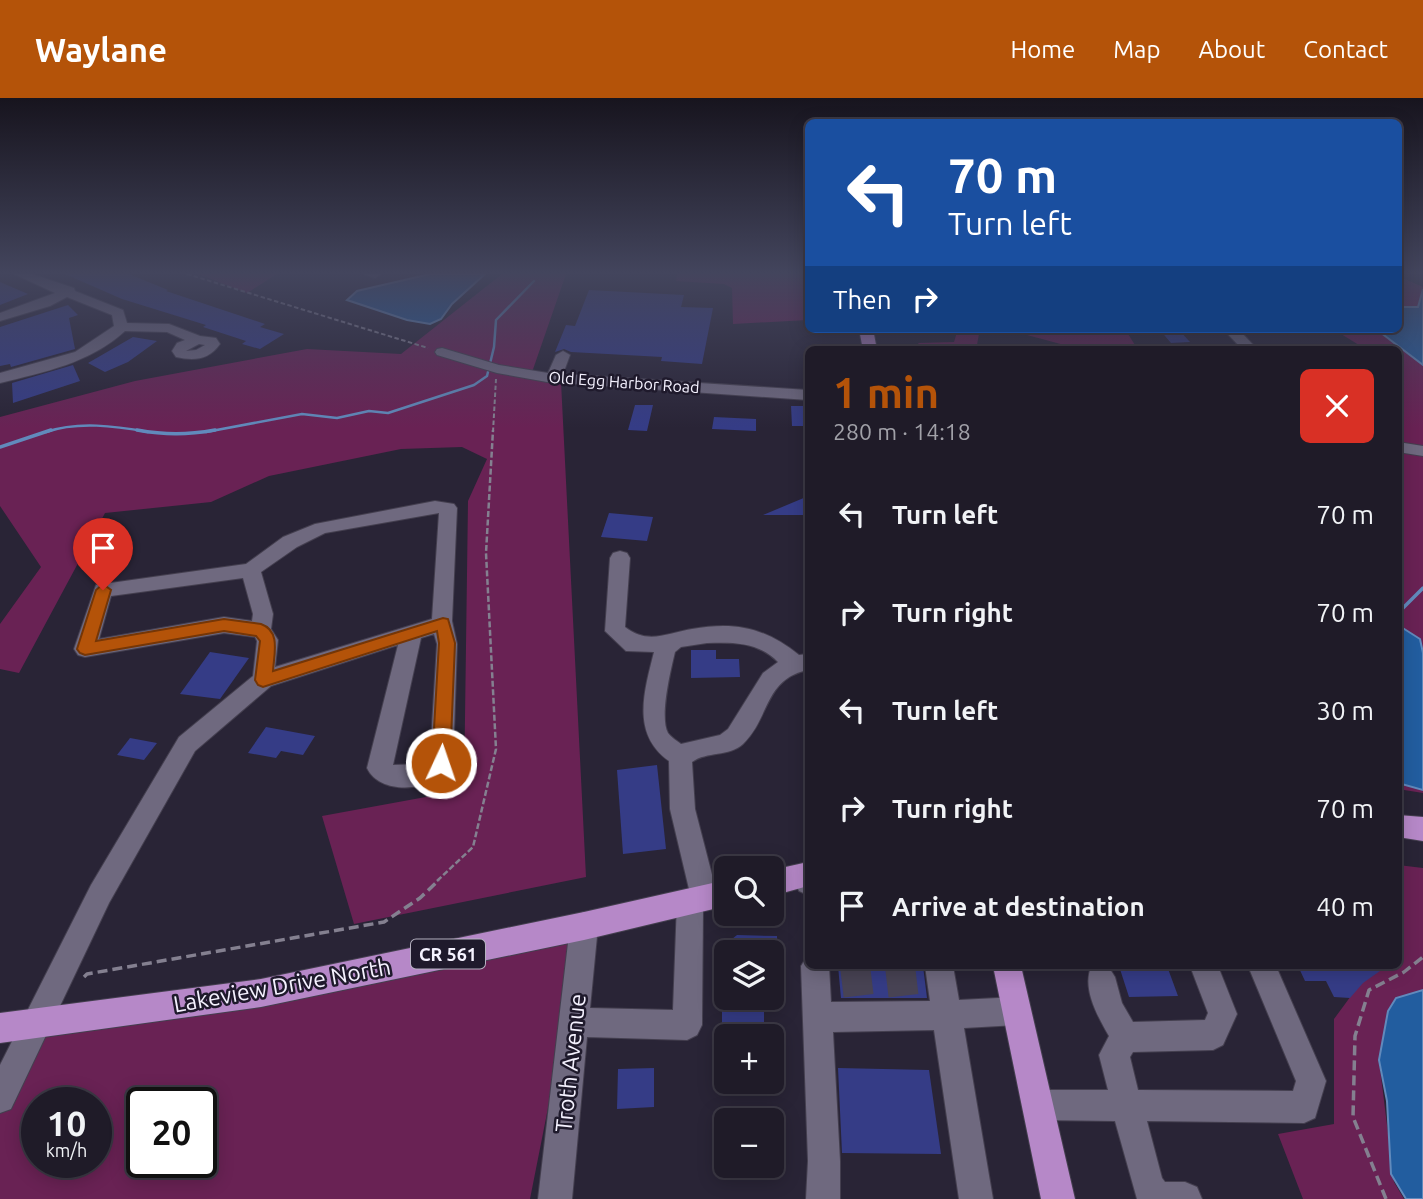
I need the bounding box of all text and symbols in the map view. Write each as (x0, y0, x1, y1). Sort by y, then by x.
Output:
text: Waylane (35, 31, 167, 68)
text: Home (1010, 36, 1075, 63)
text: Map (1113, 36, 1160, 63)
text: About (1198, 36, 1265, 63)
text: Contact (1303, 36, 1388, 63)
icon: left (833, 147, 924, 238)
text: 70 m (948, 147, 1057, 202)
text: Turn left (948, 205, 1072, 241)
icon: right (906, 280, 944, 318)
text: Then (833, 285, 892, 314)
street label: Old Egg Harbor Road (548, 368, 700, 396)
text: 1 min (833, 369, 939, 416)
button: close (1300, 369, 1374, 443)
text: 280 m · 14:18 (833, 419, 971, 444)
icon: left (833, 495, 871, 533)
text: Turn left (892, 500, 998, 529)
text: 70 m (1316, 500, 1374, 529)
pin (73, 518, 133, 590)
icon: arrive (84, 529, 122, 567)
icon: right (833, 593, 871, 631)
text: Turn right (892, 598, 1013, 627)
text: 70 m (1316, 598, 1374, 627)
icon: left (833, 691, 871, 729)
text: Turn left (892, 696, 998, 725)
text: 30 m (1316, 696, 1374, 725)
position arrow (404, 726, 478, 800)
icon: right (833, 789, 871, 827)
text: Turn right (892, 794, 1013, 823)
text: 70 m (1316, 794, 1374, 823)
map controls (714, 856, 784, 1178)
button: search (714, 856, 784, 926)
icon: arrive (833, 887, 871, 925)
text: Arrive at destination (892, 892, 1145, 921)
text: 40 m (1316, 892, 1374, 921)
road number: CR 561 (411, 940, 485, 968)
button: layers (714, 940, 784, 1010)
street label: Lakeview Drive North (171, 954, 393, 1016)
street label: Troth Avenue (550, 993, 590, 1133)
button: + (714, 1024, 784, 1094)
speed limit sign: 20 (126, 1087, 217, 1178)
text: 10 (47, 1103, 86, 1143)
button: − (714, 1108, 784, 1178)
text: km/h (46, 1140, 87, 1160)

